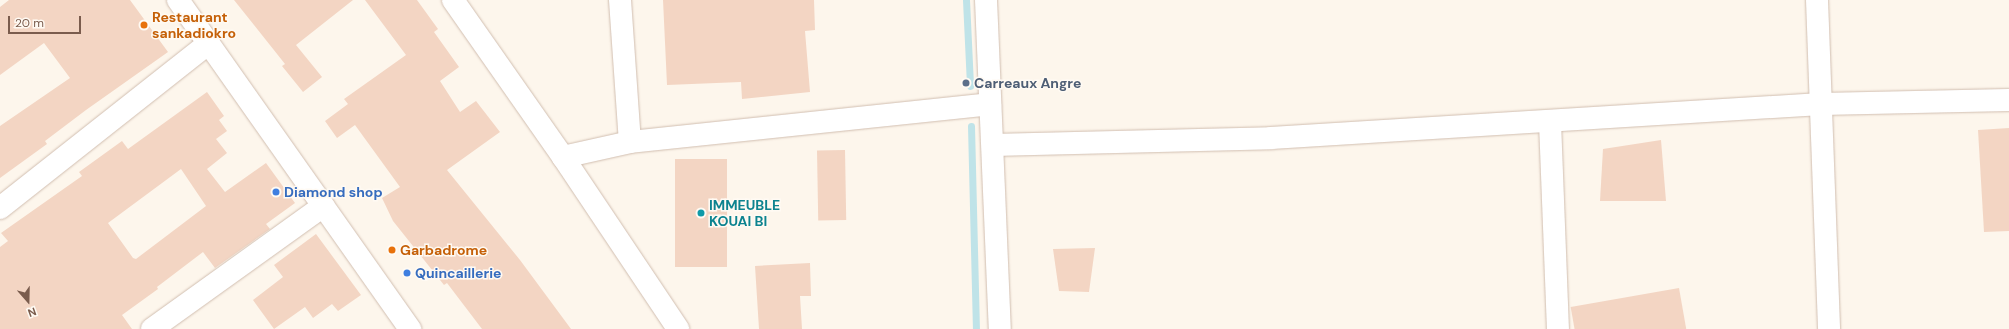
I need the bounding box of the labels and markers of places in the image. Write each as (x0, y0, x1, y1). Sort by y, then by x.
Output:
place label: Restaurant sankadiokro (152, 9, 236, 42)
marker: Restaurant sankadiokro (139, 20, 149, 30)
place label: Carreaux Angre (974, 75, 1081, 91)
marker: Carreaux Angre (961, 78, 971, 88)
place label: Diamond shop (284, 184, 383, 200)
marker: Diamond shop (271, 187, 281, 197)
place label: IMMEUBLE KOUAI BI (709, 197, 780, 230)
marker: IMMEUBLE KOUAI BI (696, 208, 706, 218)
place label: Garbadrome (400, 242, 487, 258)
marker: Garbadrome (387, 245, 397, 255)
place label: Quincaillerie (415, 265, 502, 281)
marker: Quincaillerie (402, 268, 412, 278)

